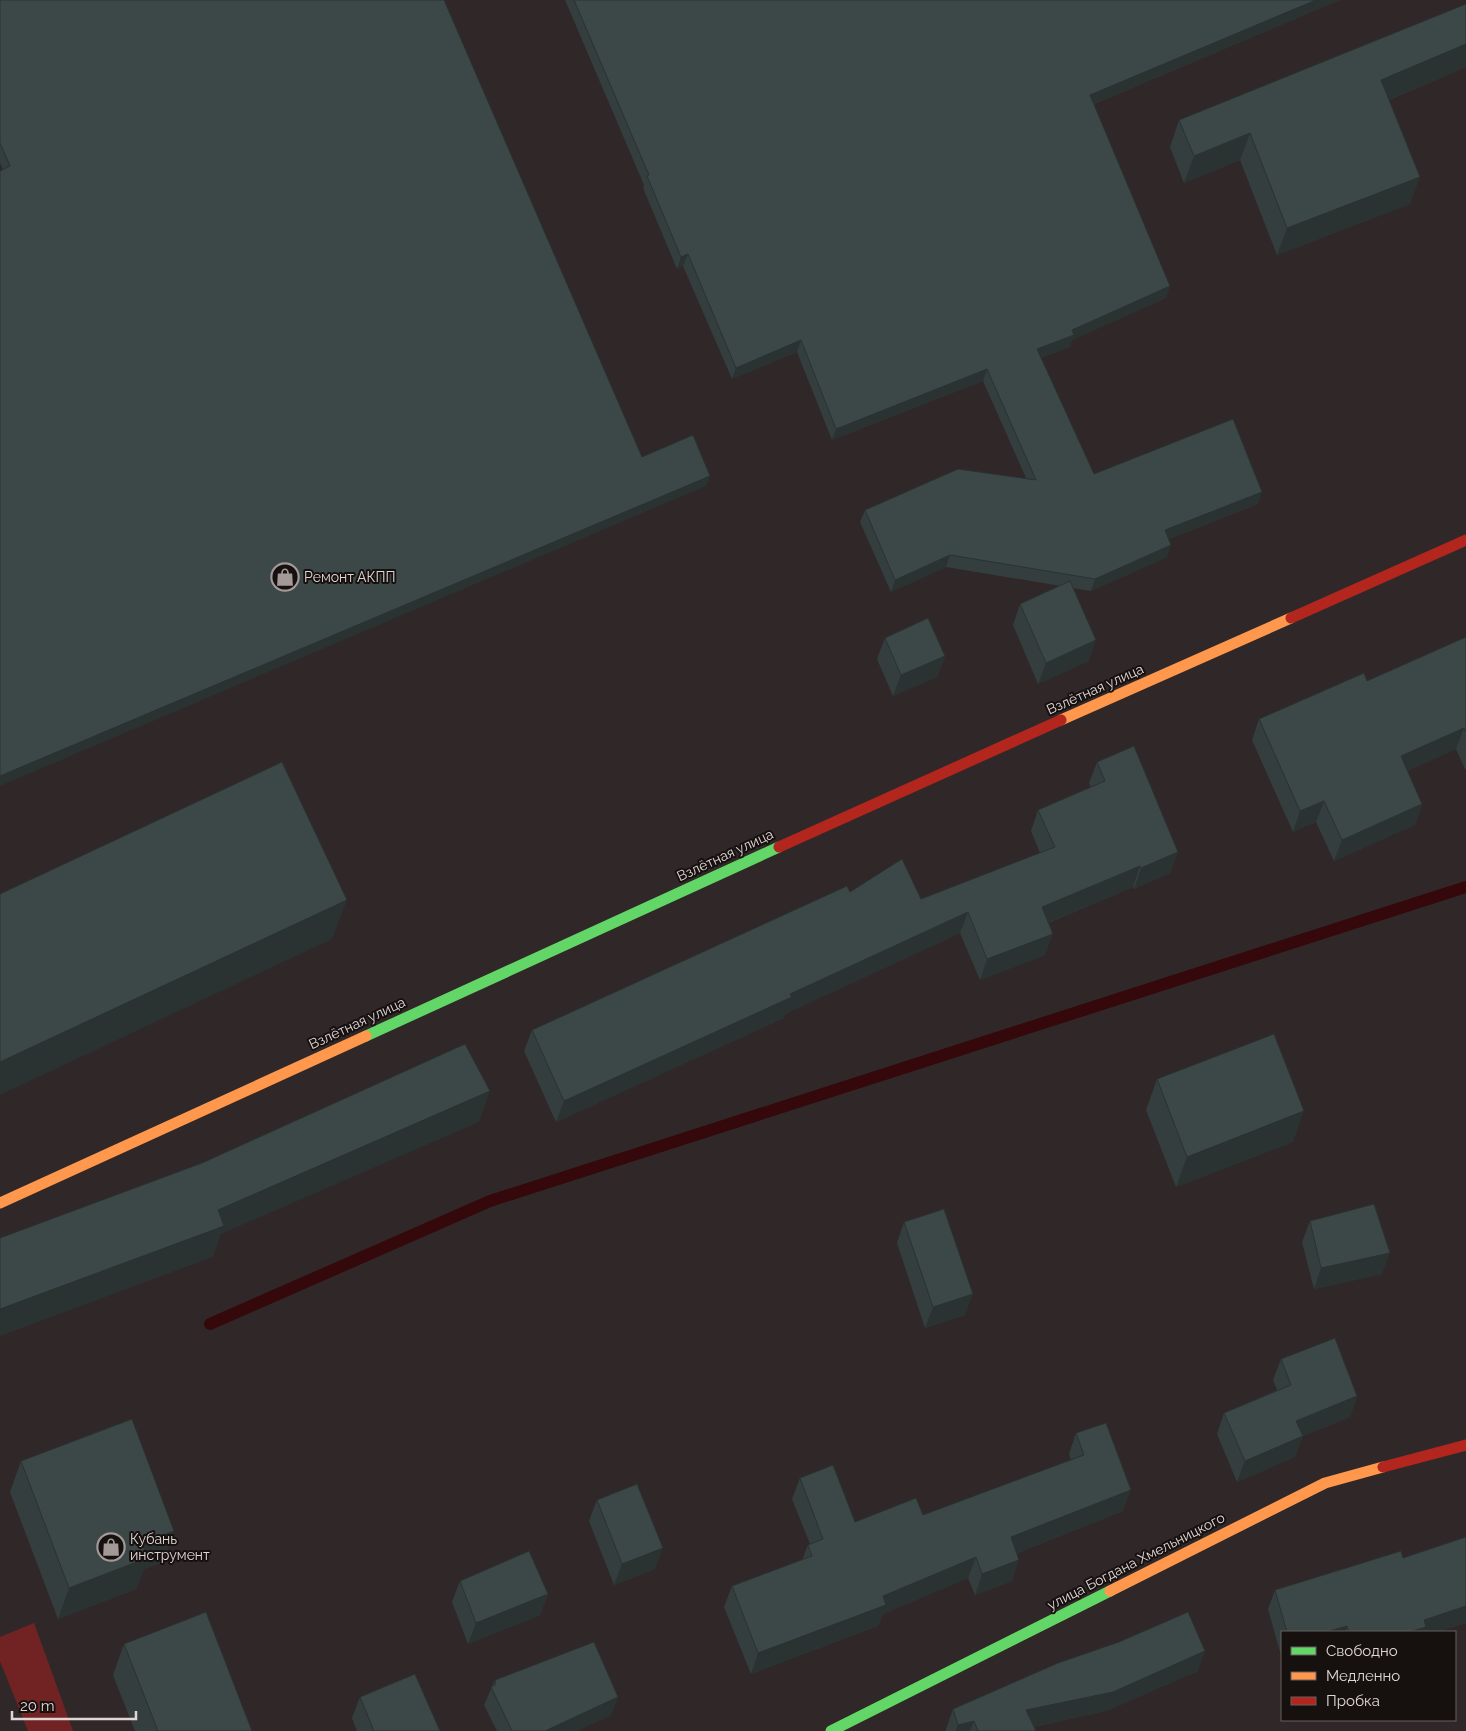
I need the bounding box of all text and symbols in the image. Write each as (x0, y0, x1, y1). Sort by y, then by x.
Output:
shop icon: Ремонт АКПП (270, 562, 300, 592)
place label: Ремонт АКПП (304, 569, 395, 585)
street label: Взлётная улица (1044, 660, 1146, 718)
street label: Взлётная улица (674, 826, 776, 884)
street label: Взлётная улица (306, 994, 408, 1052)
street label: улица Богдана Хмельницкого (1045, 1509, 1227, 1613)
place label: Кубань инструмент (130, 1531, 210, 1563)
shop icon: Кубань инструмент (96, 1532, 126, 1562)
legend (1281, 1631, 1456, 1721)
text: Свободно (1326, 1642, 1398, 1660)
text: Медленно (1326, 1667, 1400, 1685)
scale bar (12, 1688, 136, 1720)
text: Пробка (1326, 1692, 1380, 1710)
text: 20 m (20, 1697, 55, 1715)

